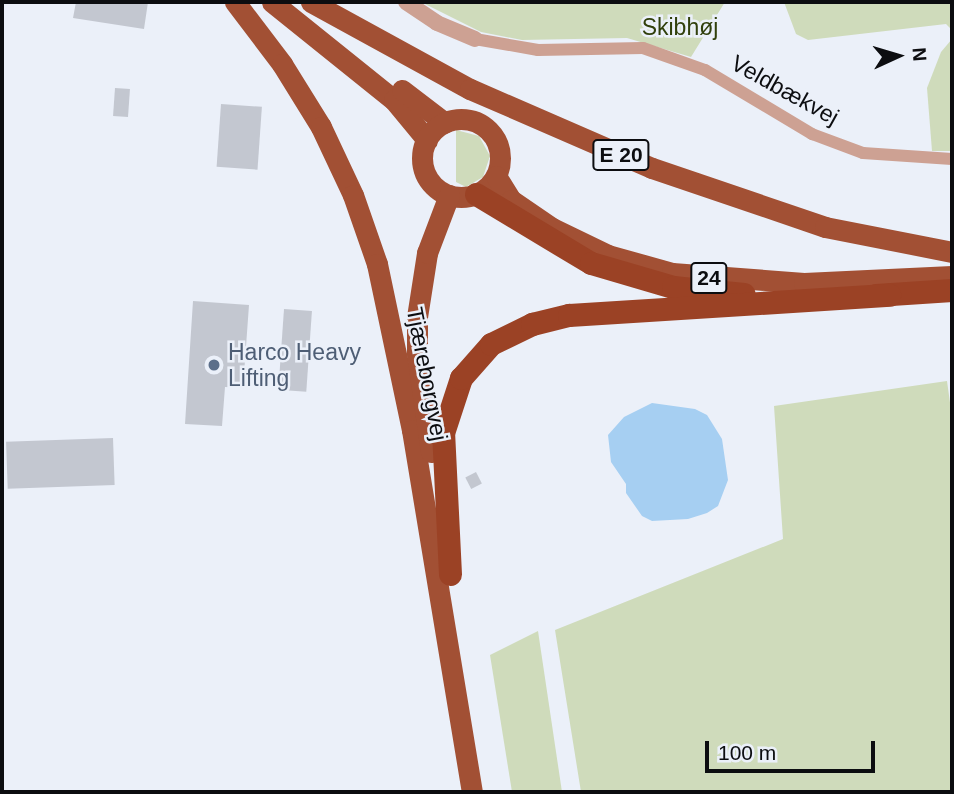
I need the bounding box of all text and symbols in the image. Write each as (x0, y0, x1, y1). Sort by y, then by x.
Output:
park label: Skibhøj (642, 13, 718, 41)
north arrow (863, 21, 933, 91)
text: N (908, 47, 930, 62)
street label: Veldbækvej (726, 49, 844, 131)
road number: E 20 (591, 138, 651, 172)
road number: 24 (690, 260, 728, 296)
street label: Tjæreborgvej (401, 305, 453, 443)
place label: Harco Heavy Lifting (228, 338, 361, 392)
marker: Harco Heavy Lifting (206, 357, 222, 373)
scale bar (709, 728, 879, 772)
text: 100 m (718, 741, 776, 764)

